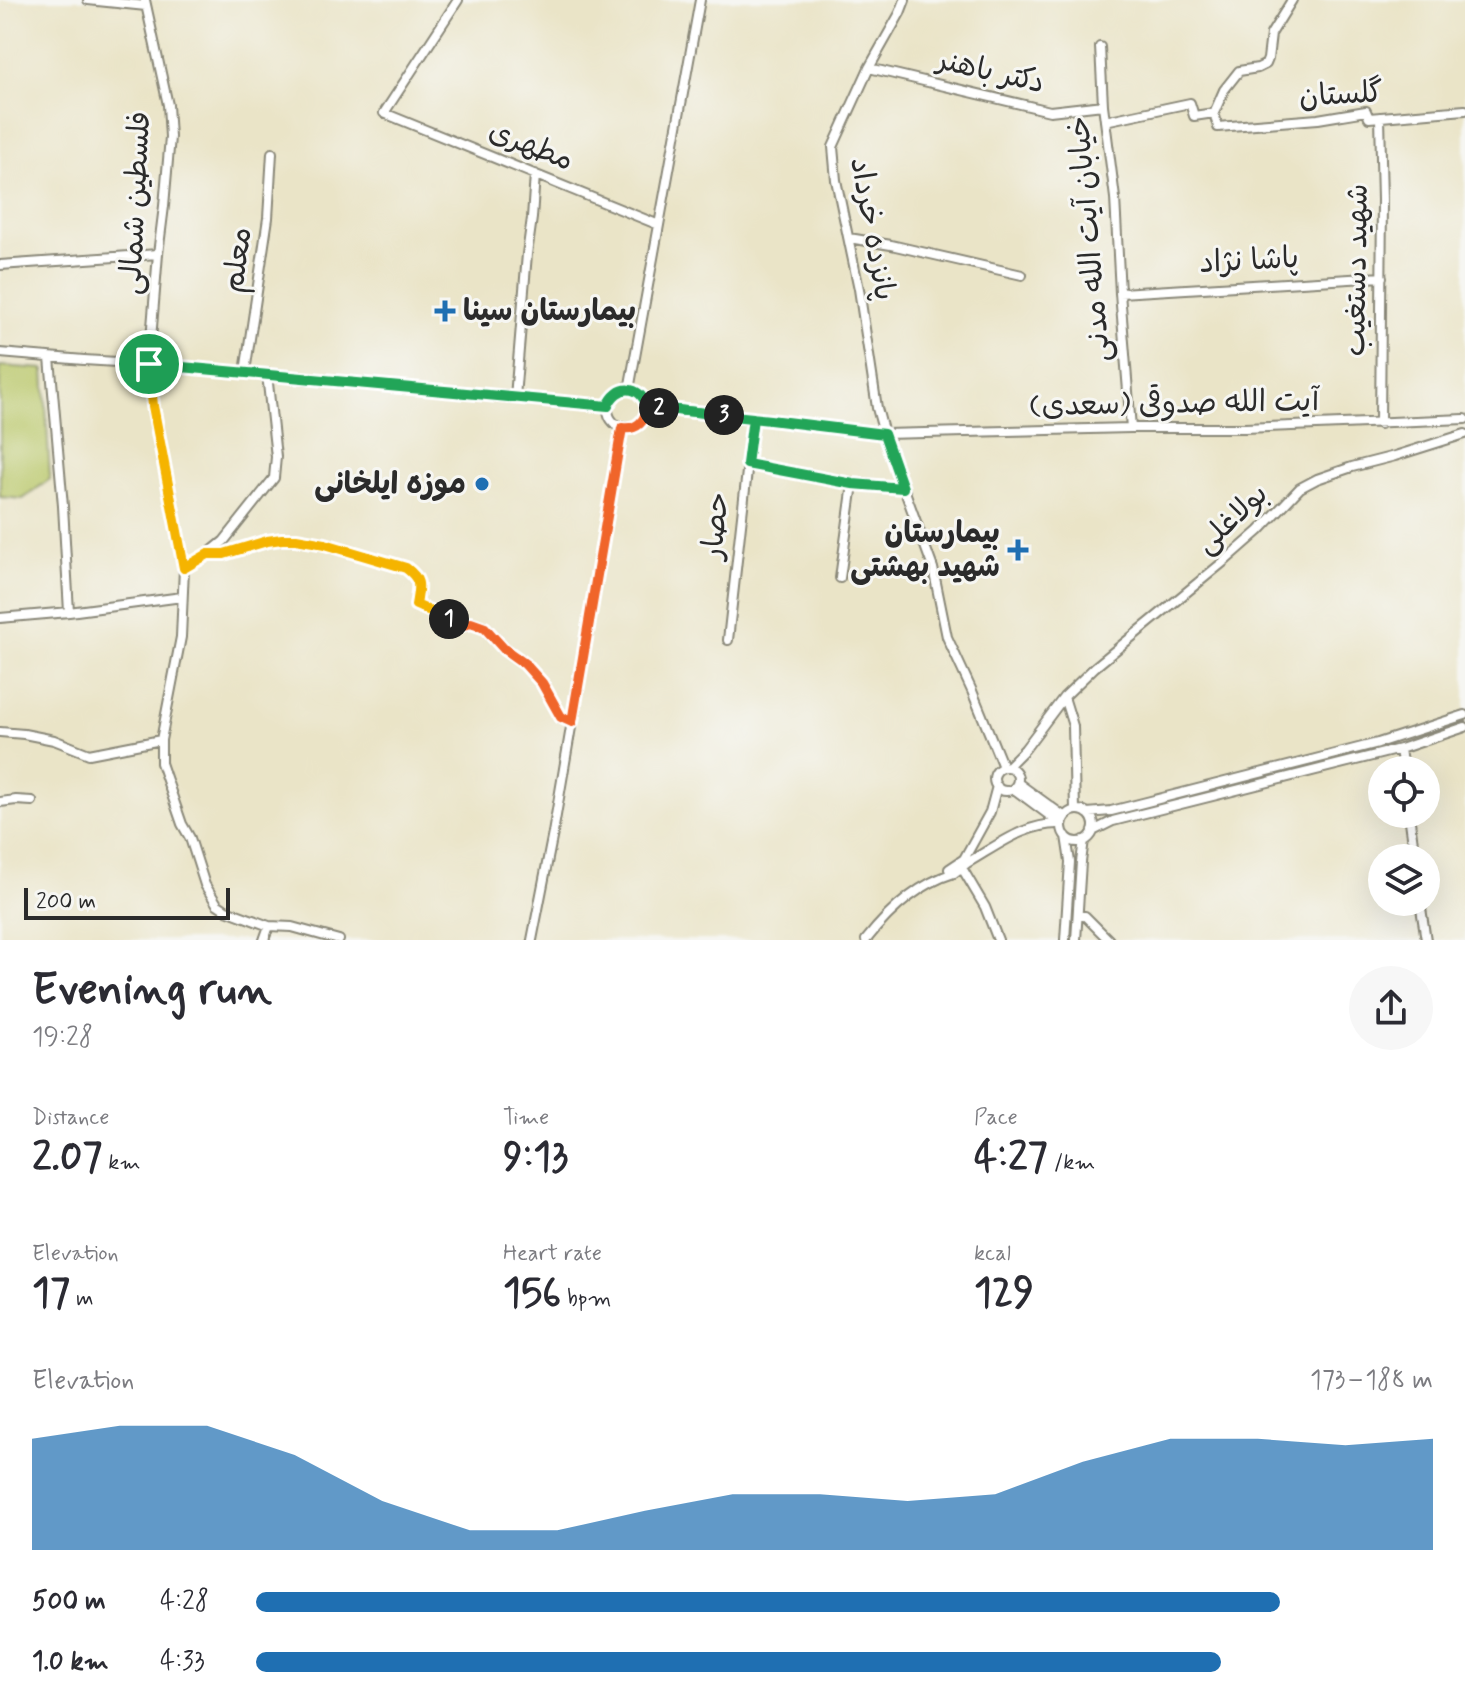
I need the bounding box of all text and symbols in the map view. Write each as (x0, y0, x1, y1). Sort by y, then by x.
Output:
street label: دکتر باهنر (931, 40, 1048, 103)
street label: گلستان (1298, 73, 1384, 117)
street label: فلسطین شمالی (112, 110, 160, 296)
street label: مطهری (483, 111, 579, 181)
street label: خیابان آیت الله مدنی (1060, 114, 1120, 364)
street label: پانزده خرداد (840, 154, 904, 304)
street label: شهید دستغیب (1336, 183, 1378, 357)
street label: معلم (214, 225, 263, 295)
street label: پاشا نژاد (1198, 239, 1300, 283)
place label: بیمارستان سینا (463, 292, 636, 331)
marker: بیمارستان سینا (434, 300, 456, 322)
pin (115, 330, 183, 398)
icon: arrive (127, 342, 171, 386)
street label: آیت الله صدوقی (سعدی) (1028, 382, 1321, 426)
pin: 2 (639, 388, 679, 428)
text: 2 (654, 394, 664, 422)
pin: 3 (704, 395, 744, 435)
text: 3 (719, 401, 729, 429)
place label: موزه ایلخانی (314, 465, 466, 504)
marker: موزه ایلخانی (473, 475, 491, 493)
street label: بولاغلی (1187, 475, 1277, 563)
street label: حصار (693, 491, 739, 564)
place label: بیمارستان شهید بهشتی (850, 514, 1000, 587)
marker: بیمارستان شهید بهشتی (1007, 539, 1029, 561)
pin: 1 (429, 599, 469, 639)
text: 1 (444, 605, 454, 633)
map controls (1368, 756, 1440, 916)
button: locate (1368, 756, 1440, 828)
button: layers (1368, 844, 1440, 916)
scale bar (24, 884, 230, 920)
text: 200 m (36, 888, 96, 916)
text: Evening run (32, 962, 272, 1020)
button: share (1349, 966, 1433, 1050)
text: 19:28 (32, 1021, 93, 1055)
text: Distance (32, 1104, 109, 1132)
text: Time (503, 1104, 549, 1132)
text: Pace (974, 1104, 1018, 1132)
text: 2.07 (32, 1132, 102, 1184)
text: 9:13 (503, 1132, 568, 1184)
text: 4:27 (974, 1132, 1048, 1184)
text: km (102, 1149, 140, 1177)
text: /km (1048, 1149, 1095, 1177)
text: Elevation (32, 1240, 119, 1268)
text: Heart rate (503, 1240, 602, 1268)
text: kcal (974, 1240, 1011, 1268)
text: 17 (32, 1268, 70, 1320)
text: 156 (503, 1268, 561, 1320)
text: 129 (974, 1268, 1034, 1320)
text: m (70, 1285, 93, 1313)
text: bpm (561, 1285, 611, 1313)
text: Elevation (32, 1364, 134, 1398)
text: 173–188 m (1310, 1364, 1433, 1398)
text: 500 m (32, 1585, 106, 1619)
text: 4:28 (160, 1585, 209, 1619)
text: 1.0 km (32, 1645, 109, 1679)
text: 4:33 (160, 1645, 205, 1679)

